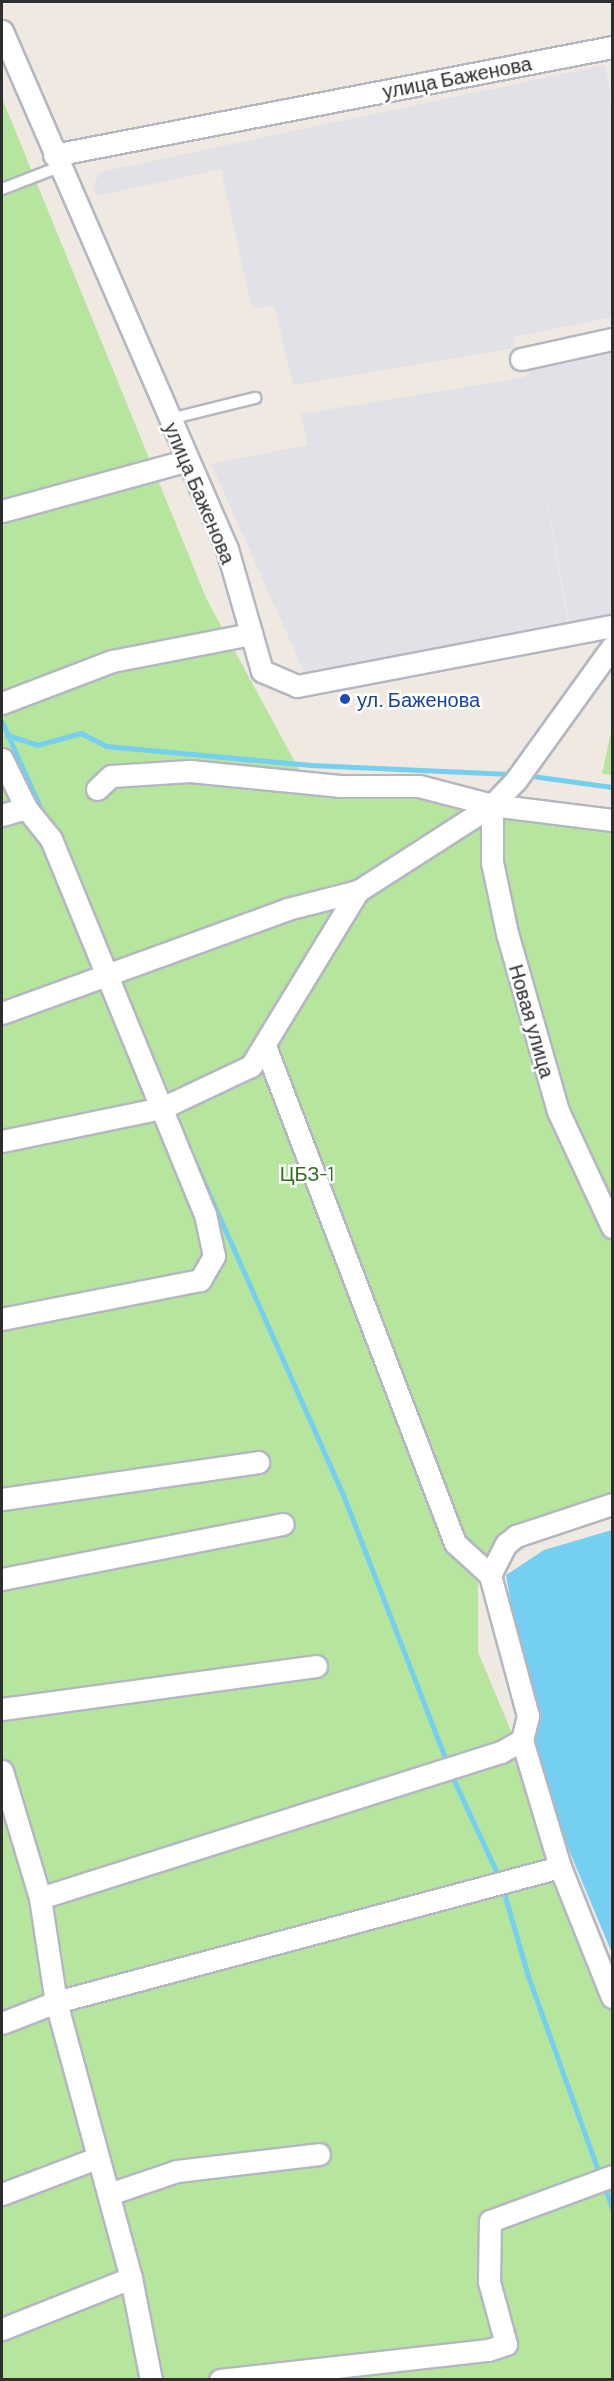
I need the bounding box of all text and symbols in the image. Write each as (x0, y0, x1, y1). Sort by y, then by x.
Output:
street label: улица Баженова (380, 51, 534, 103)
street label: улица Баженова (159, 419, 241, 567)
place label: ул. Баженова (357, 687, 480, 711)
marker: ул. Баженова (338, 692, 352, 706)
street label: Новая улица (504, 962, 560, 1080)
park label: ЦБЗ-1 (280, 1161, 334, 1185)

